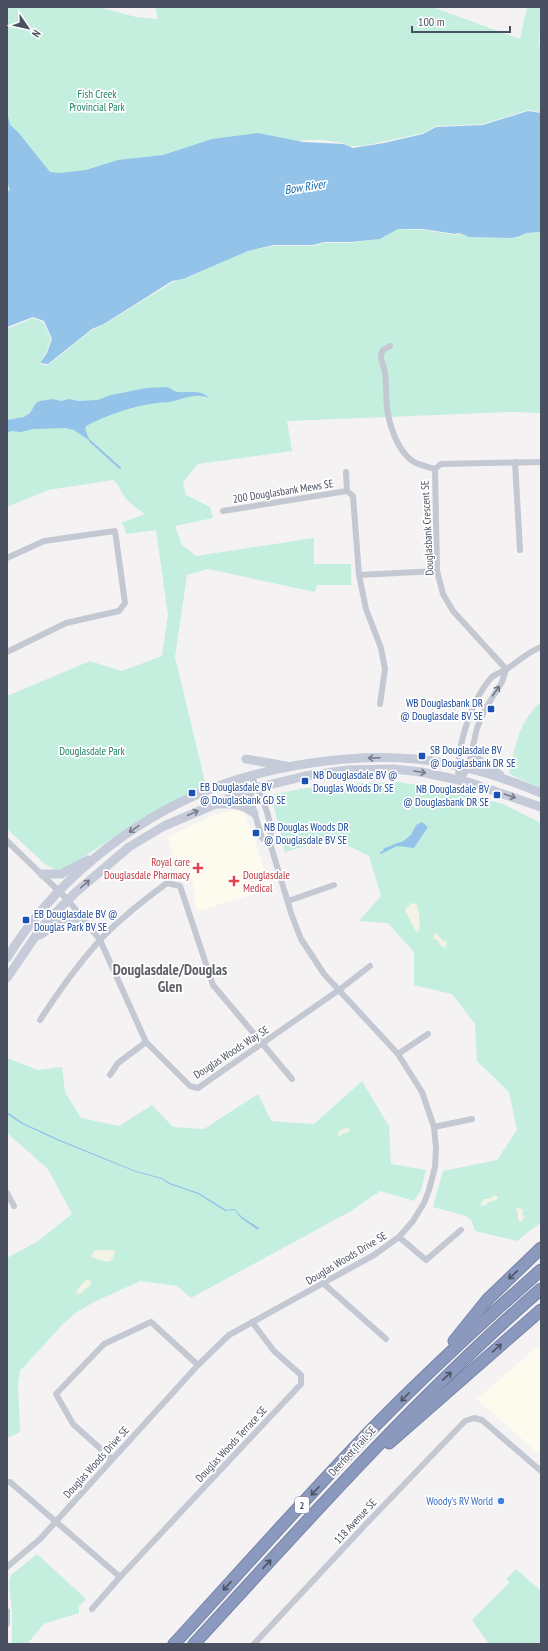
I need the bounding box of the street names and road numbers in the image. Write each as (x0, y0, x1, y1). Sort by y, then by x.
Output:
street label: 200 Douglasbank Mews SE (232, 476, 335, 506)
street label: Douglasbank Crescent SE (418, 480, 436, 576)
street label: Douglas Woods Way SE (191, 1022, 272, 1082)
street label: Douglas Woods Drive SE (303, 1228, 389, 1288)
street label: Douglas Woods Terrace SE (192, 1403, 270, 1485)
street label: Douglas Woods Drive SE (60, 1423, 132, 1501)
street label: Deerfoot Trail SE (325, 1423, 379, 1479)
street label: 118 Avenue SE (331, 1495, 380, 1546)
road number: 2 (295, 1497, 309, 1513)

